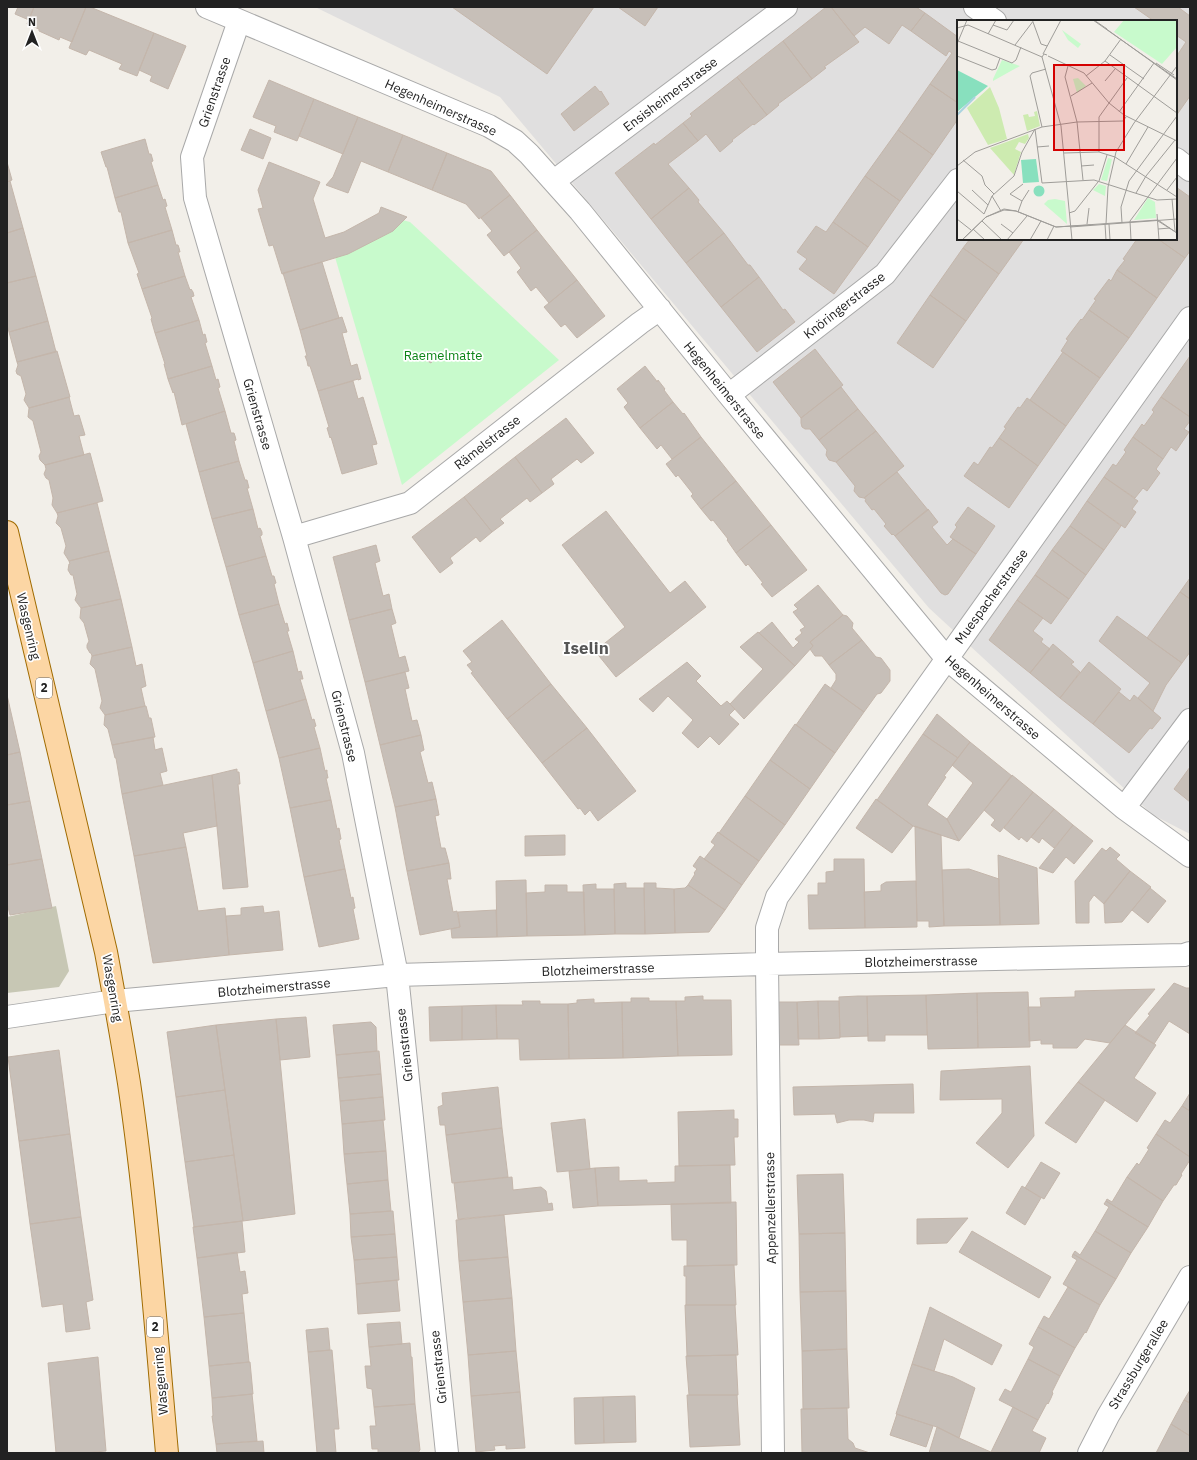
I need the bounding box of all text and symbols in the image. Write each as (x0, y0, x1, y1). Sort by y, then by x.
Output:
north arrow (12, 12, 52, 52)
text: N (28, 15, 36, 29)
inset map (957, 20, 1177, 240)
street label: Ensisheimerstrasse (620, 53, 721, 136)
street label: Grienstrasse (194, 55, 235, 130)
street label: Hegenheimerstrasse (382, 75, 499, 140)
street label: Knöringerstrasse (800, 268, 889, 343)
street label: Hegenheimerstrasse (680, 338, 769, 443)
park label: Raemelmatte (404, 347, 482, 364)
street label: Grienstrasse (239, 376, 276, 452)
street label: Rämelstrasse (451, 411, 524, 474)
street label: Muespacherstrasse (951, 545, 1032, 647)
street label: Wasgenring (13, 591, 44, 661)
district label: Iselin (563, 637, 609, 659)
street label: Hegenheimerstrasse (941, 651, 1044, 743)
road number: 2 (36, 678, 52, 698)
street label: Grienstrasse (327, 688, 362, 764)
street label: Blotzheimerstrasse (864, 952, 978, 971)
street label: Wasgenring (98, 953, 127, 1023)
street label: Blotzheimerstrasse (541, 959, 655, 980)
street label: Blotzheimerstrasse (217, 974, 331, 1001)
street label: Grienstrasse (392, 1007, 417, 1083)
street label: Appenzellerstrasse (761, 1152, 780, 1264)
street label: Strassburgerallee (1105, 1316, 1172, 1413)
road number: 2 (147, 1317, 163, 1337)
street label: Grienstrasse (426, 1329, 451, 1405)
street label: Wasgenring (149, 1346, 172, 1416)

